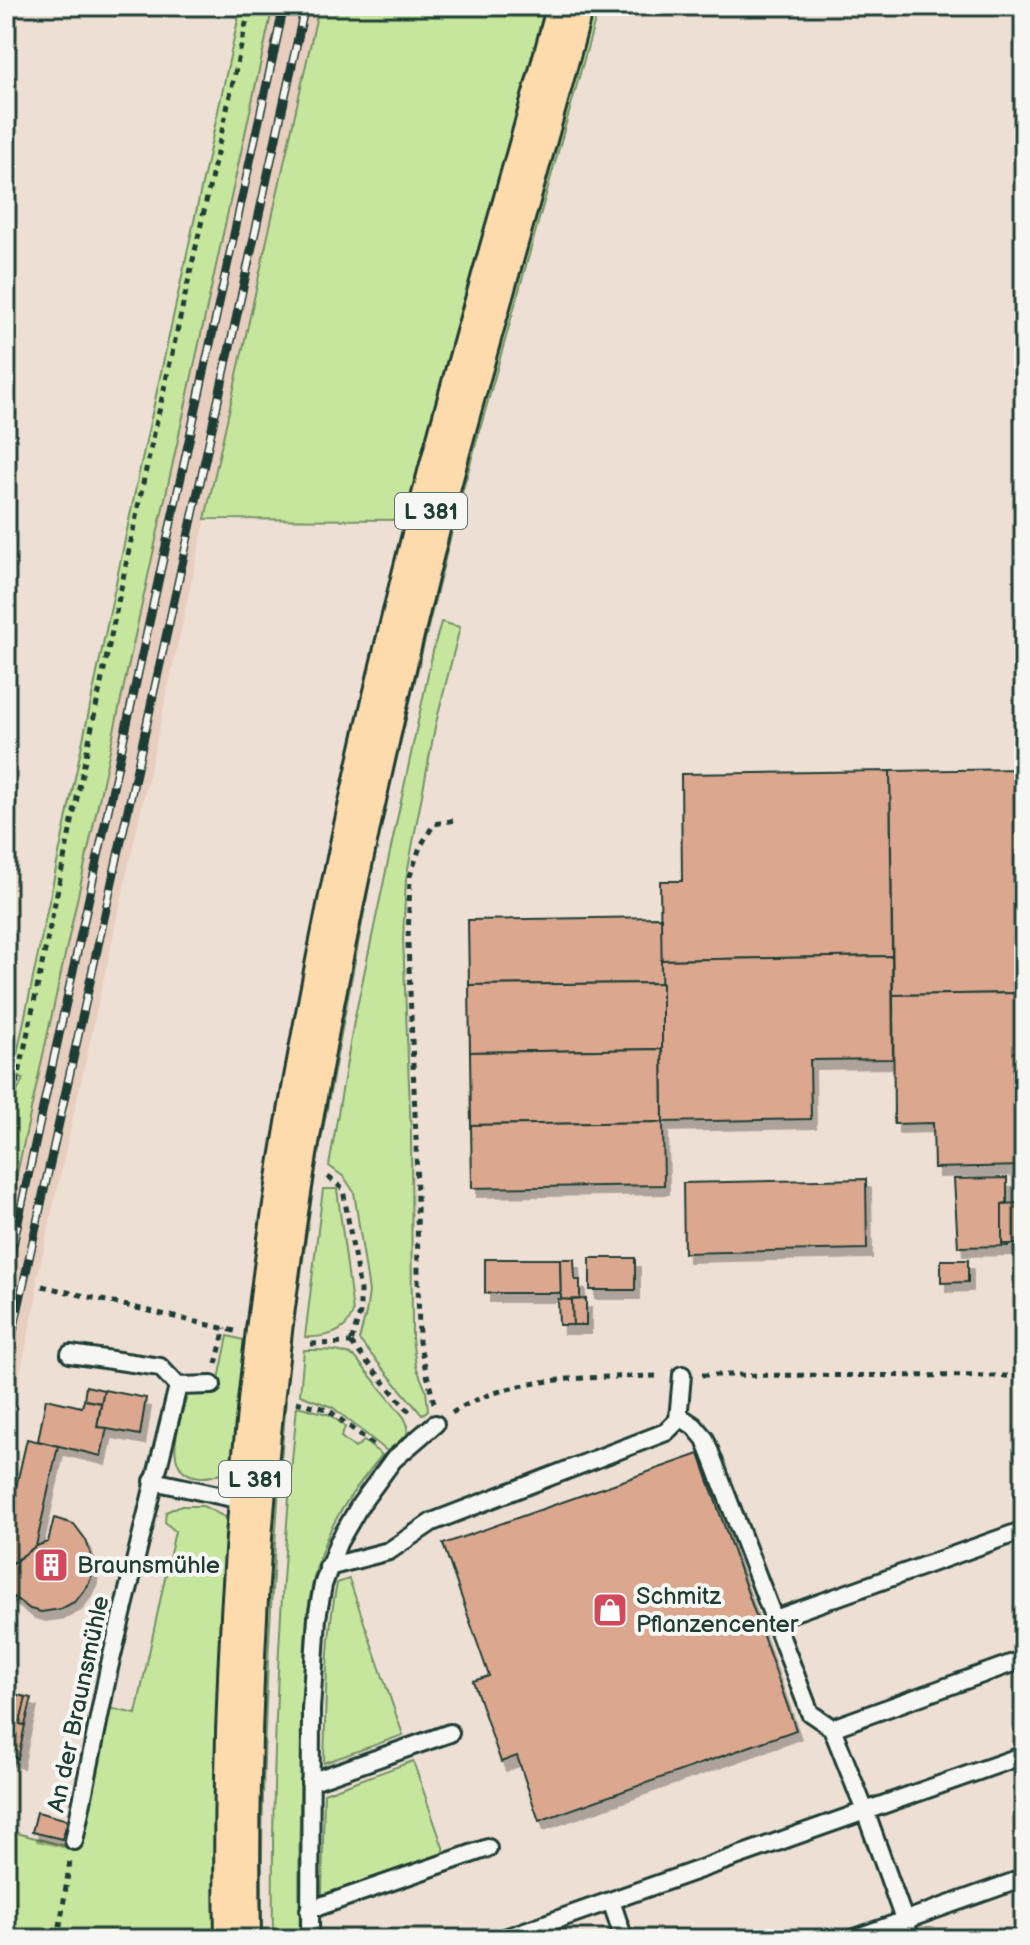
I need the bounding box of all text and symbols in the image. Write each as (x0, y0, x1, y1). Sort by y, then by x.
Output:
road number: L 381 (395, 493, 467, 529)
road number: L 381 (219, 1461, 291, 1497)
building icon: Braunsmühle (32, 1546, 70, 1584)
place label: Braunsmühle (77, 1551, 220, 1580)
place label: Schmitz Pflanzencenter (636, 1582, 799, 1639)
shop icon: Schmitz Pflanzencenter (591, 1591, 629, 1629)
street label: An der Braunsmühle (41, 1593, 116, 1815)

